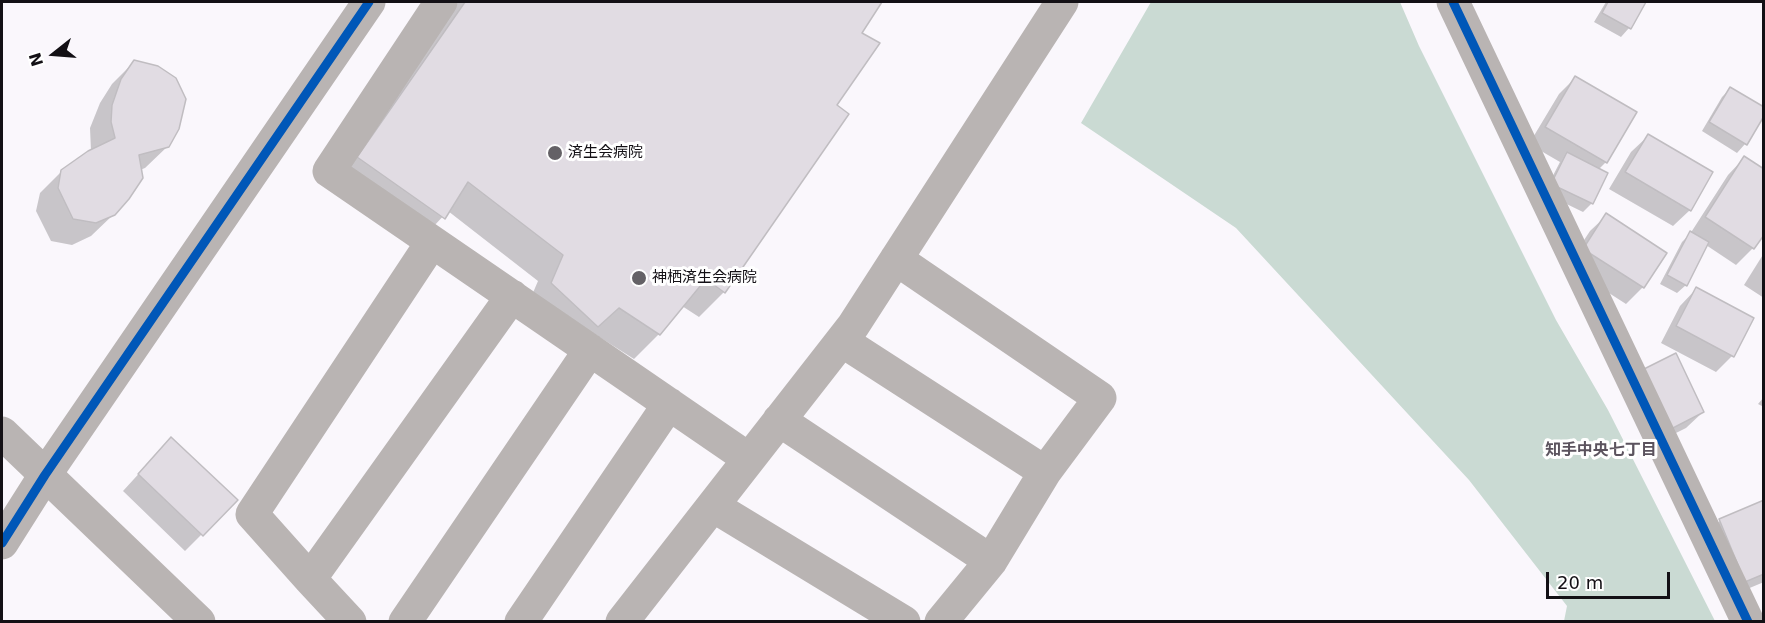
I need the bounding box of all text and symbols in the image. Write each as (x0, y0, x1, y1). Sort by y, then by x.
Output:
north arrow (24, 24, 84, 84)
text: N (25, 50, 47, 69)
marker: 済生会病院 (546, 144, 564, 162)
place label: 済生会病院 (568, 144, 643, 162)
marker: 神栖済生会病院 (630, 269, 648, 287)
place label: 神栖済生会病院 (652, 269, 757, 287)
district label: 知手中央七丁目 (1545, 441, 1657, 461)
scale bar (1549, 560, 1674, 598)
text: 20 m (1557, 572, 1603, 593)

